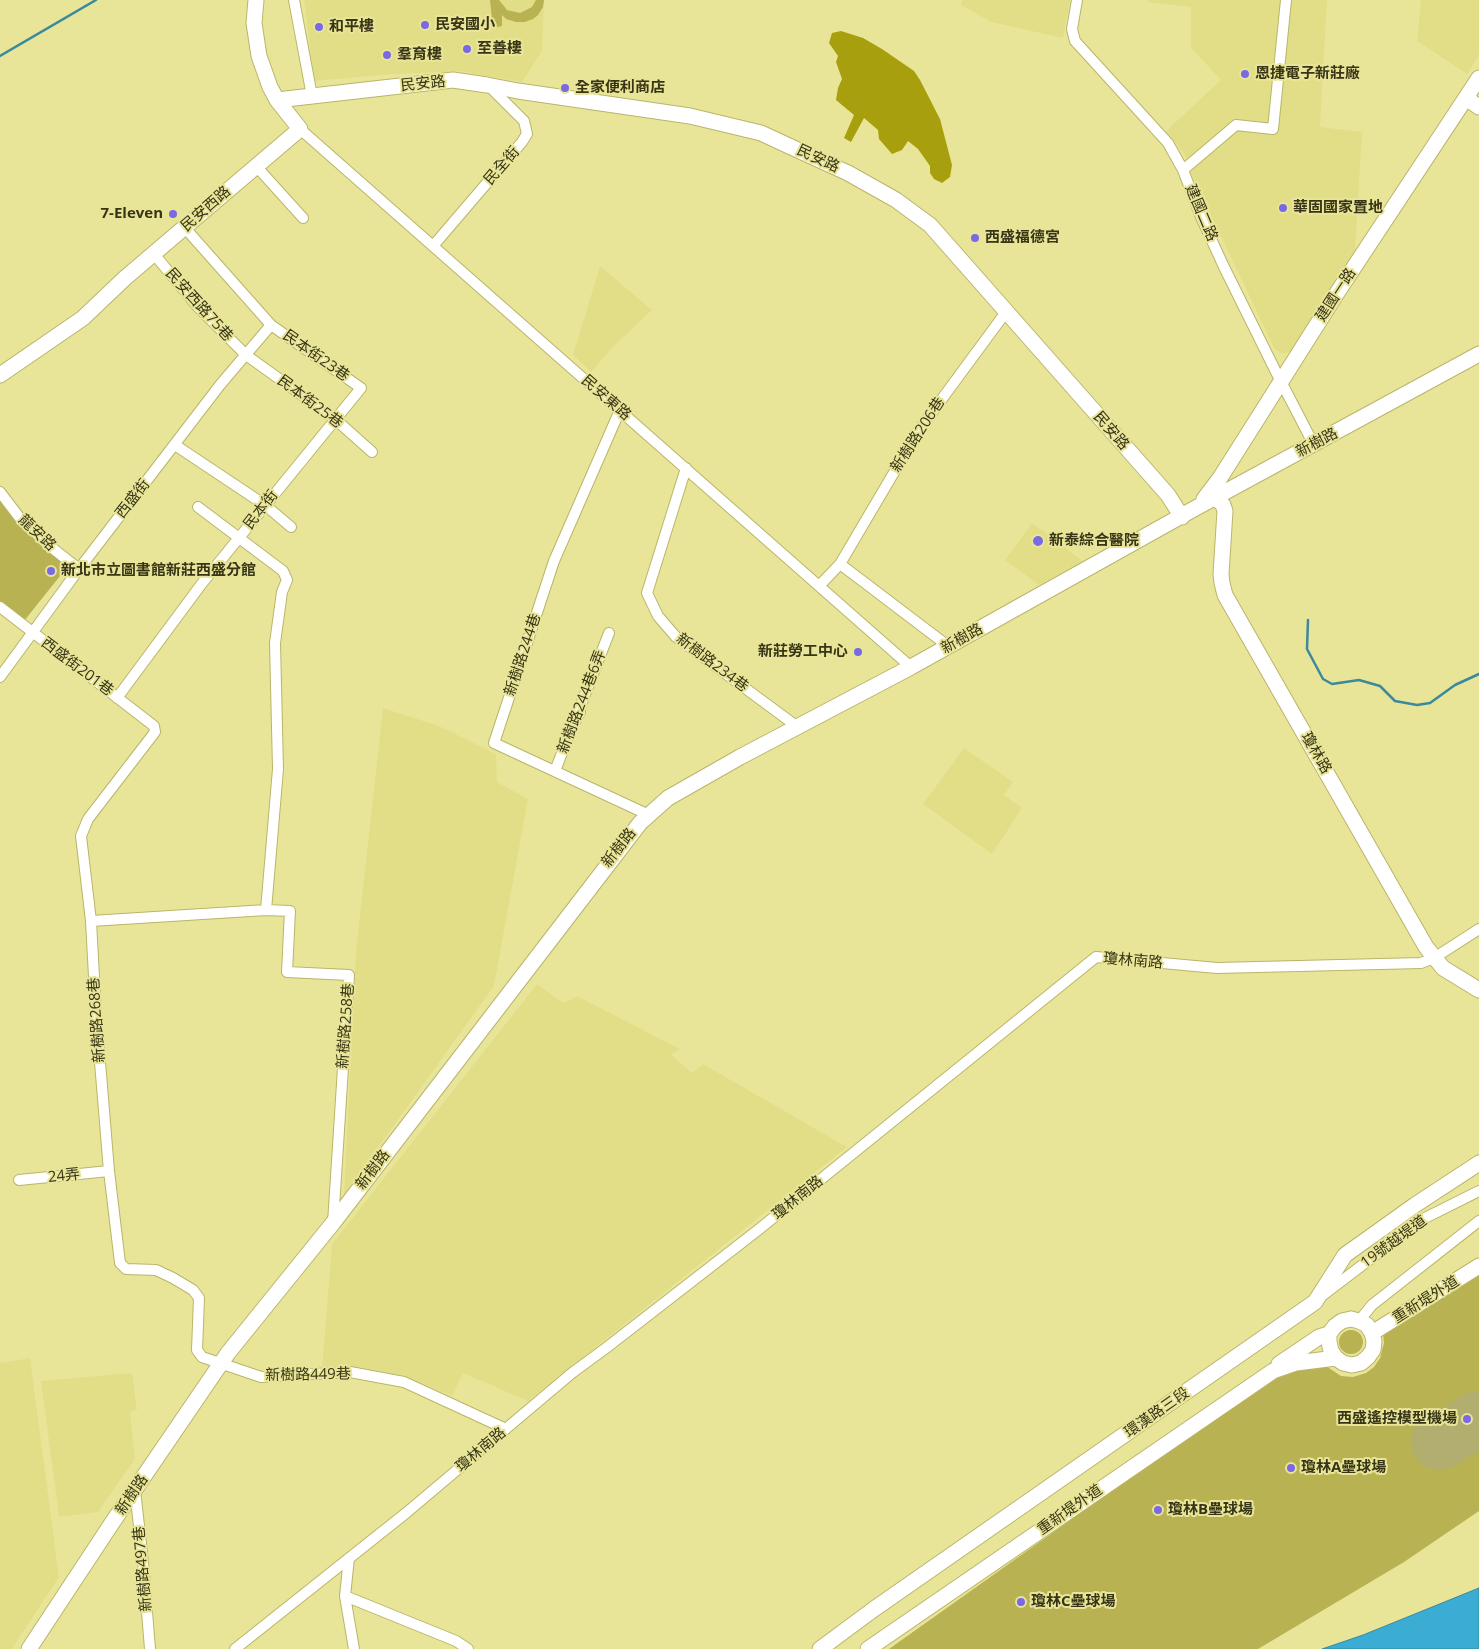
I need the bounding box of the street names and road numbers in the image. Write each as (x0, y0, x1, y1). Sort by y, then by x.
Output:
street label: 民安路 (400, 73, 446, 95)
street label: 民安路 (794, 141, 842, 177)
street label: 民全街 (480, 143, 524, 189)
street label: 建國二路 (1181, 182, 1221, 244)
street label: 民安西路 (177, 183, 235, 235)
street label: 民安西路75巷 (161, 265, 237, 345)
street label: 建國一路 (1312, 265, 1360, 325)
street label: 民本街23巷 (279, 327, 353, 385)
street label: 民本街25巷 (274, 372, 346, 432)
street label: 民安東路 (577, 372, 635, 424)
street label: 新樹路206巷 (887, 394, 949, 476)
street label: 民安路 (1089, 408, 1133, 454)
street label: 新樹路 (1293, 424, 1341, 462)
street label: 西盛街 (112, 476, 154, 522)
street label: 民本街 (240, 487, 282, 533)
street label: 龍安路 (14, 511, 60, 555)
street label: 新樹路244巷 (501, 611, 545, 699)
street label: 新樹路 (938, 620, 986, 658)
street label: 新樹路234巷 (672, 630, 752, 696)
street label: 西盛街201巷 (37, 634, 117, 700)
street label: 新樹路244巷6弄 (554, 648, 610, 756)
street label: 瓊林路 (1297, 729, 1335, 777)
street label: 新樹路 (598, 825, 640, 871)
street label: 瓊林南路 (1102, 949, 1164, 973)
street label: 新樹路268巷 (85, 977, 109, 1063)
street label: 新樹路258巷 (334, 983, 358, 1069)
street label: 新樹路 (352, 1147, 394, 1193)
street label: 24弄 (47, 1165, 81, 1187)
street label: 瓊林南路 (769, 1172, 827, 1224)
street label: 19號越堤道 (1358, 1212, 1430, 1272)
street label: 重新堤外道 (1389, 1272, 1463, 1328)
street label: 新樹路449巷 (265, 1365, 351, 1385)
street label: 環漢路三段 (1121, 1384, 1193, 1442)
street label: 瓊林南路 (452, 1424, 510, 1476)
street label: 新樹路 (112, 1471, 152, 1519)
street label: 重新堤外道 (1034, 1481, 1106, 1539)
street label: 新樹路497巷 (130, 1526, 156, 1612)

